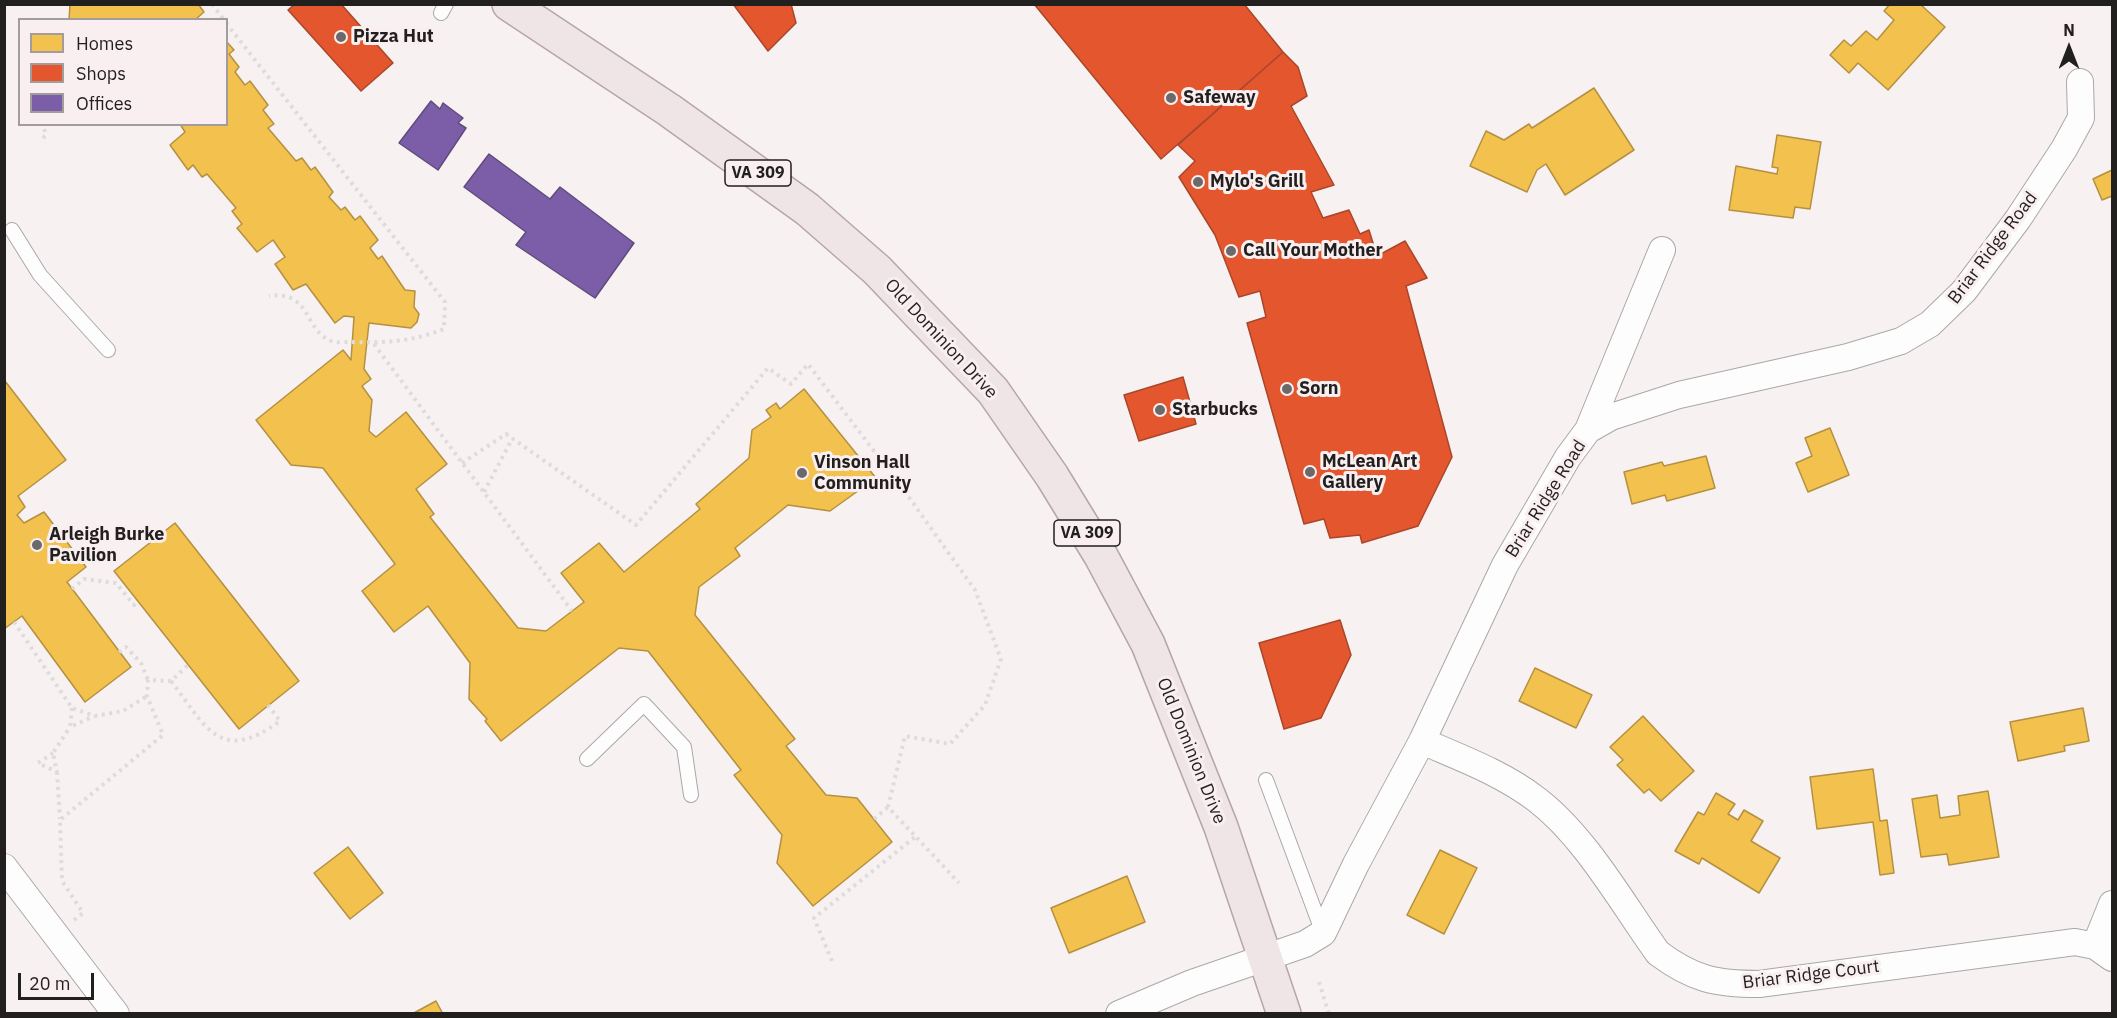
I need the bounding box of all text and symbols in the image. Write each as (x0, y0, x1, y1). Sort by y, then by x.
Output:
legend (18, 18, 228, 126)
north arrow (2039, 18, 2099, 78)
text: N (2063, 20, 2075, 40)
place label: Pizza Hut (353, 26, 434, 48)
marker: Pizza Hut (334, 30, 348, 44)
text: Homes (76, 32, 133, 55)
text: Shops (76, 62, 126, 85)
place label: Safeway (1183, 87, 1256, 109)
marker: Safeway (1164, 91, 1178, 105)
text: Offices (76, 92, 132, 115)
road number: VA 309 (725, 160, 791, 186)
place label: Mylo's Grill (1210, 171, 1304, 193)
marker: Mylo's Grill (1191, 175, 1205, 189)
street label: Briar Ridge Road (1944, 188, 2042, 308)
place label: Call Your Mother (1243, 240, 1383, 262)
marker: Call Your Mother (1224, 244, 1238, 258)
street label: Old Dominion Drive (880, 275, 1002, 403)
place label: Sorn (1299, 378, 1338, 400)
marker: Sorn (1280, 382, 1294, 396)
place label: Starbucks (1172, 399, 1258, 421)
marker: Starbucks (1153, 403, 1167, 417)
street label: Briar Ridge Road (1501, 436, 1591, 562)
place label: McLean Art Gallery (1322, 451, 1417, 494)
place label: Vinson Hall Community (814, 452, 911, 494)
marker: McLean Art Gallery (1303, 465, 1317, 479)
marker: Vinson Hall Community (795, 466, 809, 480)
road number: VA 309 (1054, 520, 1120, 546)
place label: Arleigh Burke Pavilion (49, 524, 164, 566)
marker: Arleigh Burke Pavilion (30, 538, 44, 552)
street label: Old Dominion Drive (1152, 675, 1230, 827)
street label: Briar Ridge Court (1741, 956, 1881, 994)
scale bar (21, 961, 98, 999)
text: 20 m (29, 972, 71, 995)

